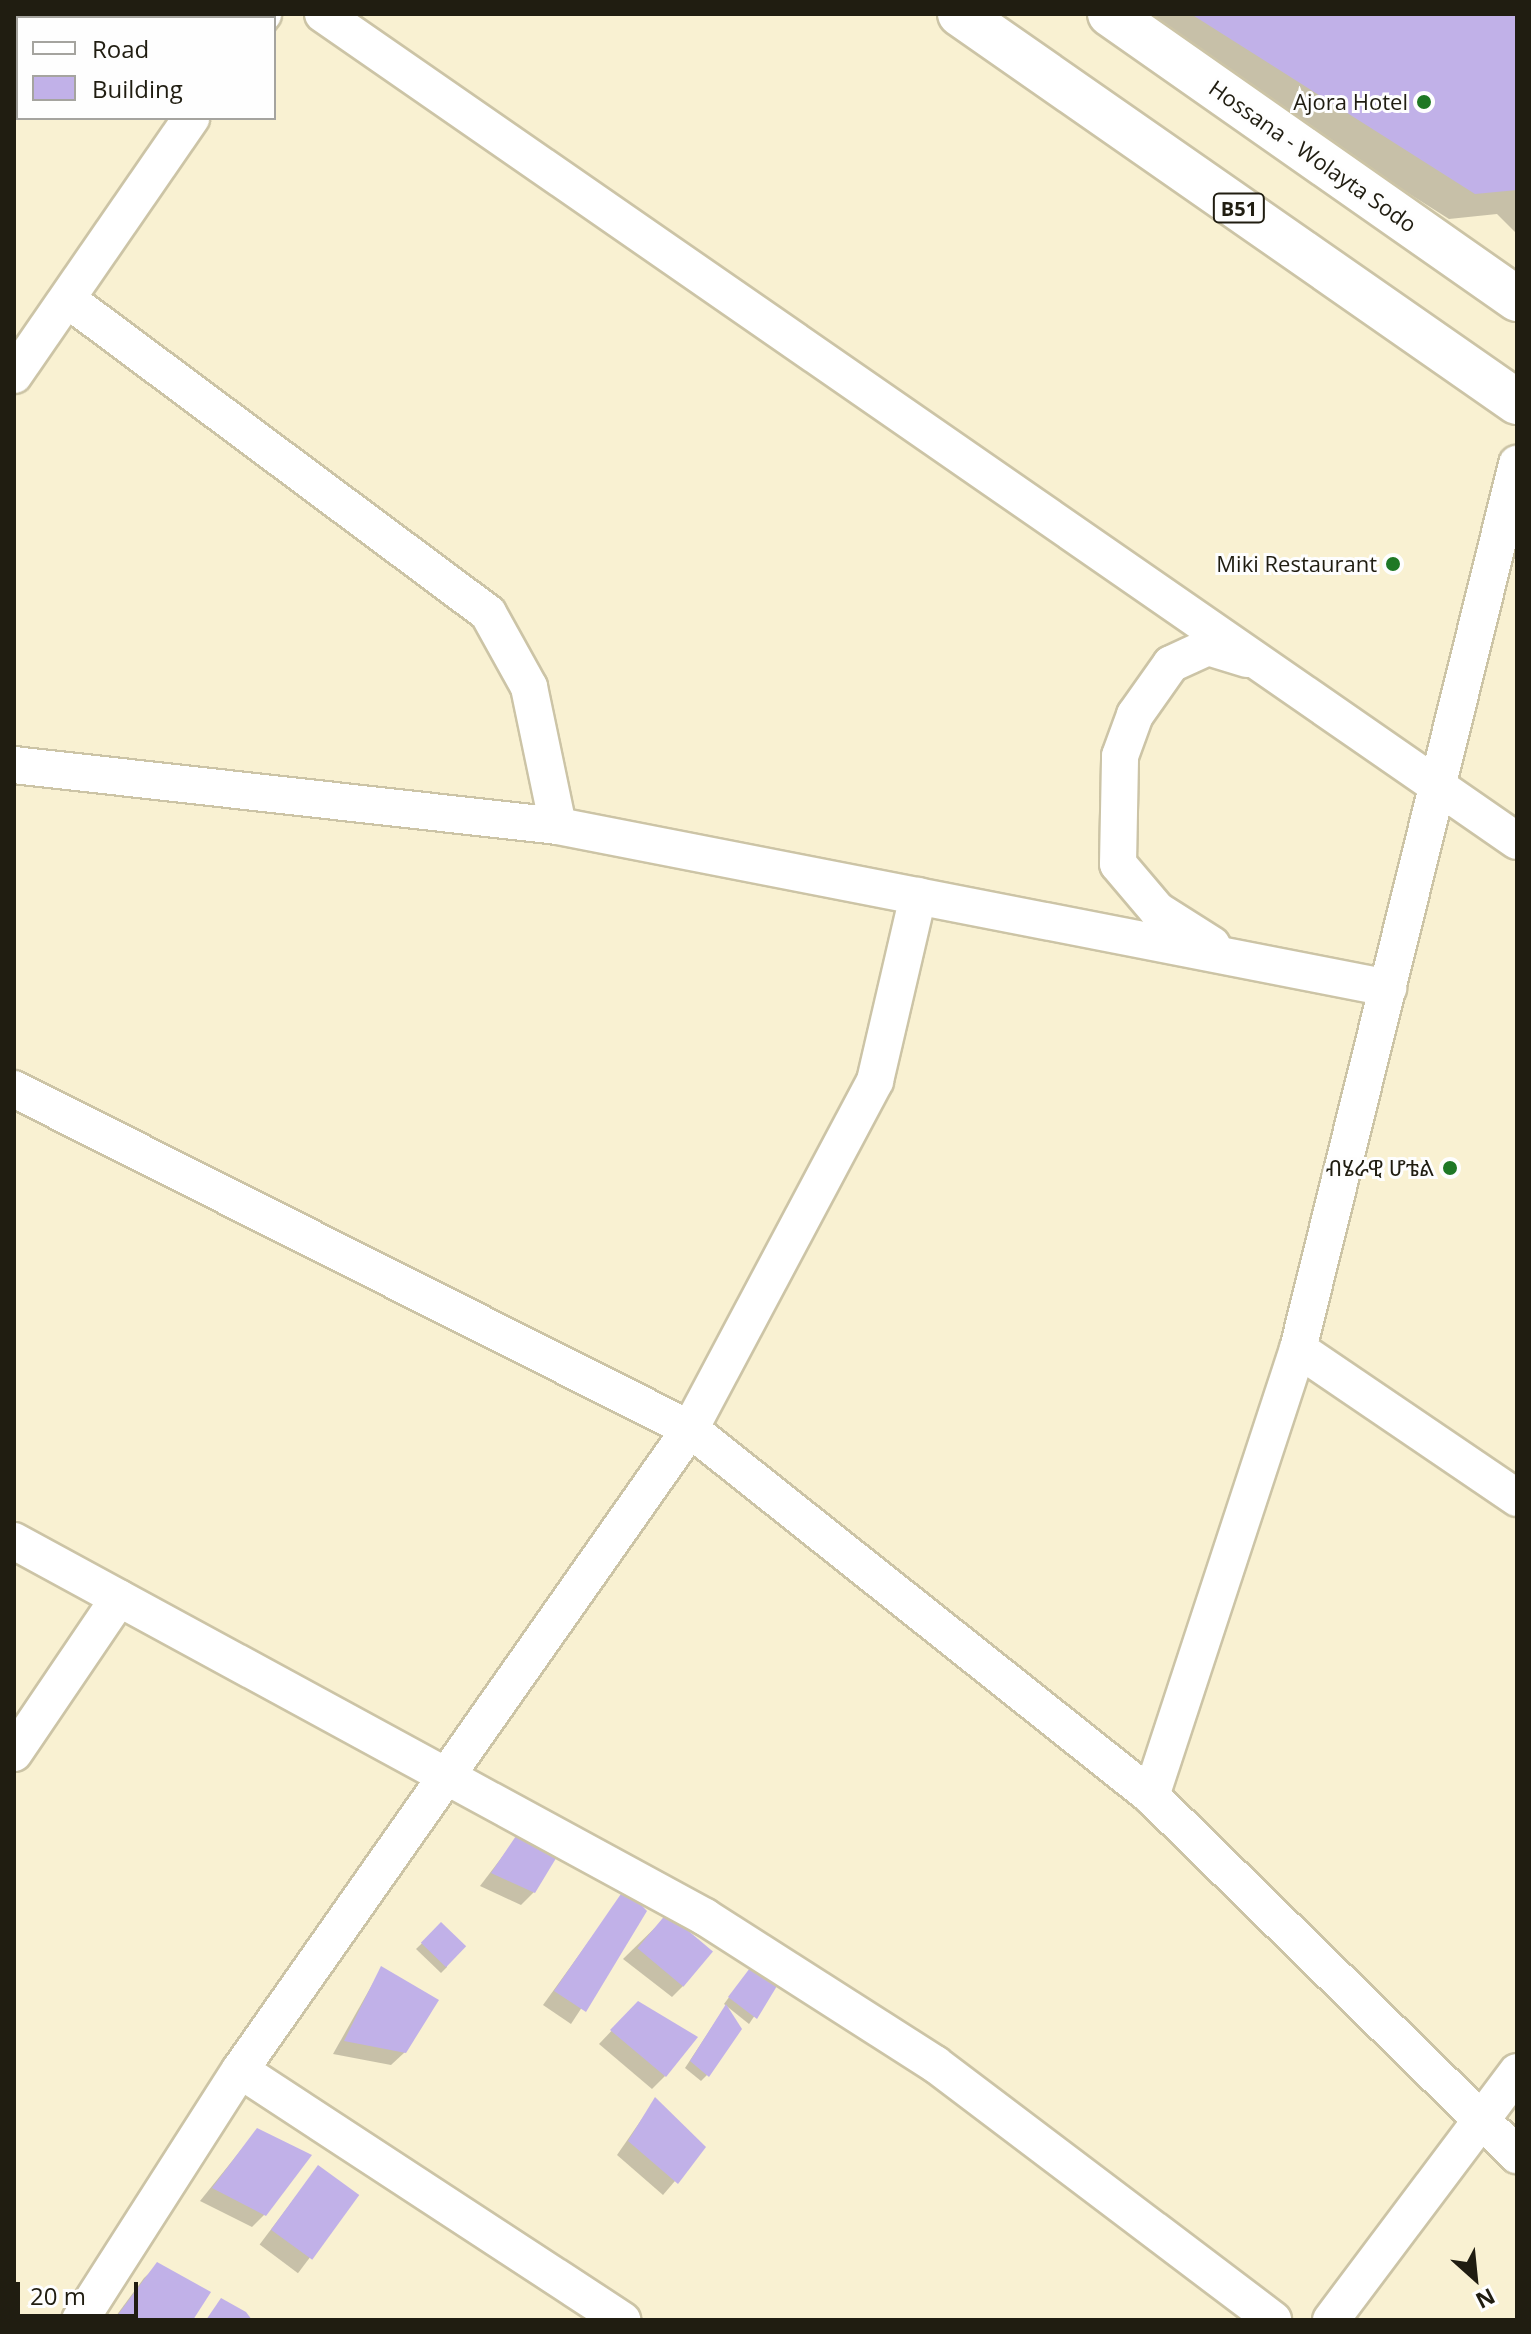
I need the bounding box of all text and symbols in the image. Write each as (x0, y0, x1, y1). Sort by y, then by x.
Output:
legend (16, 16, 276, 120)
text: Road (92, 32, 149, 65)
text: Building (92, 72, 183, 105)
street label: Hossana - Wolayta Sodo (1204, 74, 1422, 238)
place label: Ajora Hotel (1293, 89, 1408, 115)
marker: Ajora Hotel (1415, 93, 1433, 111)
road number: B51 (1211, 192, 1267, 224)
place label: Miki Restaurant (1216, 551, 1377, 577)
marker: Miki Restaurant (1384, 555, 1402, 573)
place label: ብሄራዊ ሆቴል (1326, 1155, 1434, 1181)
marker: ብሄራዊ ሆቴል (1441, 1159, 1459, 1177)
north arrow (1435, 2238, 1515, 2318)
scale bar (20, 2266, 142, 2316)
text: 20 m (30, 2279, 86, 2312)
text: N (1471, 2282, 1501, 2317)

